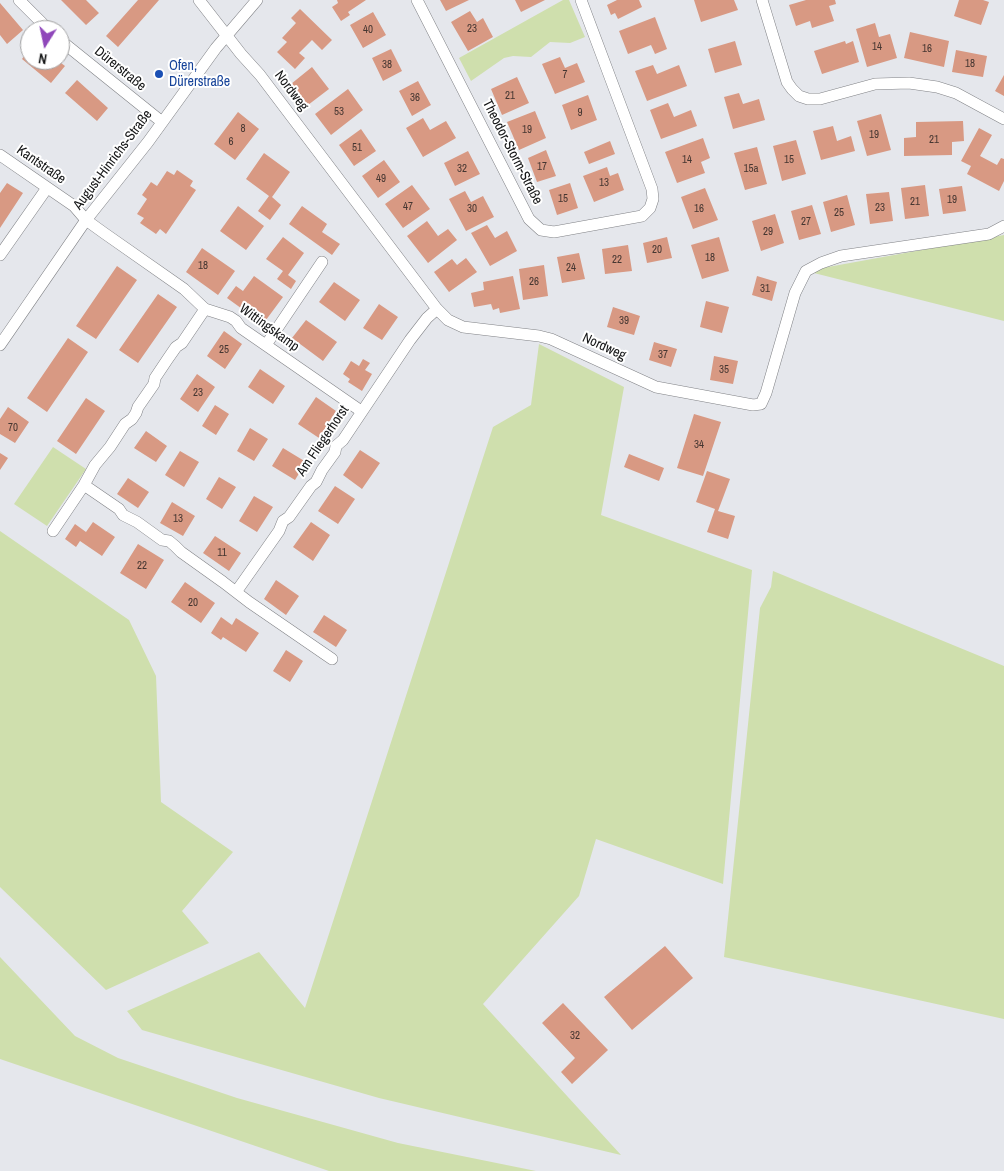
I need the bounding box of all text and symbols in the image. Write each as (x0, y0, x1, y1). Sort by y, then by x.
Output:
north arrow (20, 20, 70, 70)
house number: 23 (467, 22, 477, 36)
house number: 40 (363, 23, 373, 37)
house number: 14 (872, 40, 882, 54)
house number: 16 (922, 42, 932, 56)
street label: Dürerstraße (91, 43, 149, 95)
text: N (37, 49, 48, 68)
house number: 18 (965, 57, 975, 71)
place label: Ofen, Dürerstraße (169, 58, 230, 90)
house number: 38 (382, 58, 392, 72)
marker: Ofen, Dürerstraße (153, 68, 165, 80)
street label: Nordweg (270, 68, 312, 114)
house number: 7 (562, 68, 568, 82)
house number: 21 (505, 89, 515, 103)
house number: 36 (410, 91, 420, 105)
street label: Theodor-Storm-Straße (478, 97, 546, 207)
house number: 53 (334, 105, 344, 119)
house number: 9 (577, 106, 583, 120)
street label: August-Hinrichs-Straße (70, 107, 156, 213)
house number: 8 (240, 122, 246, 136)
house number: 19 (522, 123, 532, 137)
house number: 19 (869, 128, 879, 142)
house number: 21 (929, 133, 939, 147)
house number: 6 (228, 135, 234, 149)
house number: 51 (352, 141, 362, 155)
street label: Kantstraße (13, 142, 69, 188)
house number: 14 (682, 153, 692, 167)
house number: 15 (784, 153, 794, 167)
house number: 17 (537, 160, 547, 174)
house number: 32 (457, 162, 467, 176)
house number: 15a (743, 162, 759, 176)
house number: 49 (376, 172, 386, 186)
house number: 13 (599, 176, 609, 190)
house number: 15 (558, 192, 568, 206)
house number: 19 (947, 193, 957, 207)
house number: 21 (910, 195, 920, 209)
house number: 47 (403, 200, 413, 214)
house number: 23 (875, 201, 885, 215)
house number: 30 (467, 202, 477, 216)
house number: 16 (694, 202, 704, 216)
house number: 25 (834, 206, 844, 220)
house number: 27 (801, 215, 811, 229)
house number: 29 (763, 225, 773, 239)
house number: 20 (652, 243, 662, 257)
house number: 18 (705, 251, 715, 265)
house number: 22 (612, 253, 622, 267)
house number: 18 (198, 259, 208, 273)
house number: 24 (566, 261, 576, 275)
house number: 26 (529, 275, 539, 289)
house number: 31 (760, 282, 770, 296)
street label: Wittingskamp (236, 301, 302, 355)
house number: 39 (619, 314, 629, 328)
street label: Nordweg (580, 330, 628, 364)
house number: 25 (219, 343, 229, 357)
house number: 37 (658, 348, 668, 362)
house number: 35 (719, 363, 729, 377)
house number: 23 (193, 386, 203, 400)
street label: Am Fliegerhorst (293, 402, 353, 480)
house number: 70 (8, 421, 18, 435)
house number: 34 (694, 438, 704, 452)
house number: 13 (173, 512, 183, 526)
house number: 11 (217, 546, 227, 560)
house number: 22 (137, 559, 147, 573)
house number: 20 (188, 596, 198, 610)
house number: 32 (570, 1029, 580, 1043)

